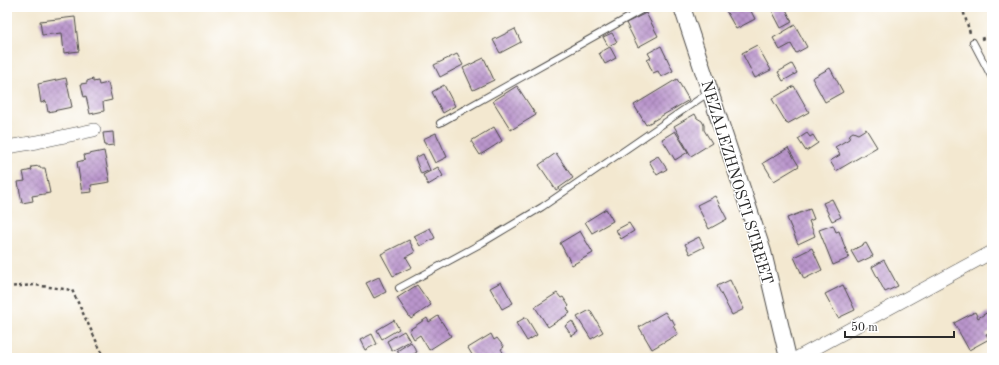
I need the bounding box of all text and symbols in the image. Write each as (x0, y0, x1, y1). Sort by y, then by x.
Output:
street label: NEZALEZHNOSTI STREET (697, 79, 775, 287)
scale bar (845, 313, 954, 339)
text: 50 m (851, 321, 878, 334)

